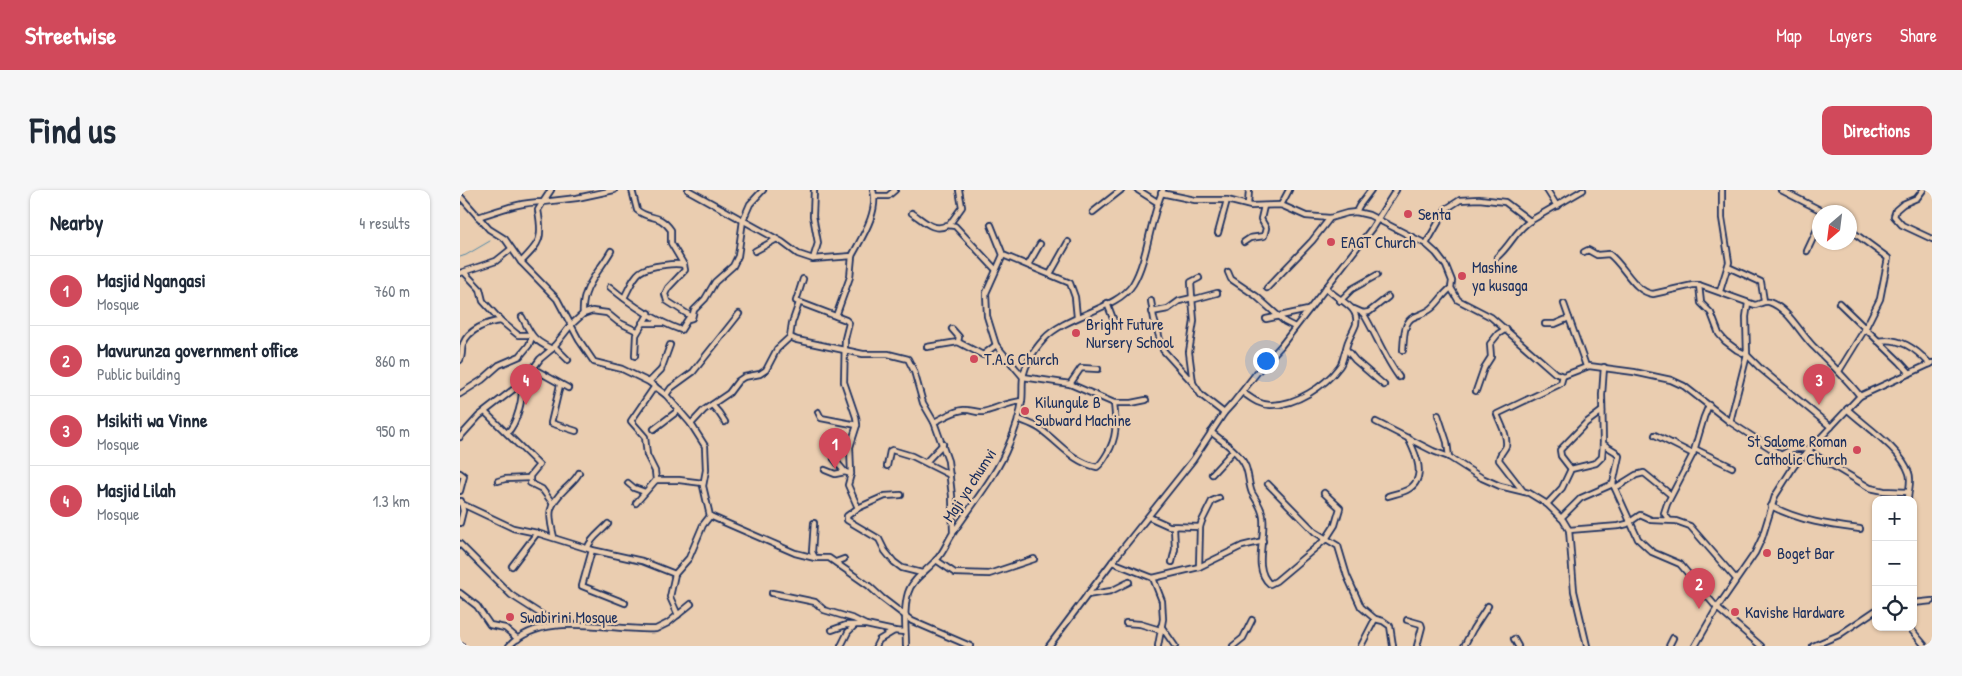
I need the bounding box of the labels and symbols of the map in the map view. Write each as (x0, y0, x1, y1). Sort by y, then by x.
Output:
place label: Senta (1418, 203, 1451, 225)
north arrow (1812, 205, 1857, 250)
marker: Senta (1402, 208, 1414, 220)
place label: EAGT Church (1341, 231, 1416, 253)
marker: EAGT Church (1325, 236, 1337, 248)
place label: Mashine ya kusaga (1472, 256, 1528, 296)
marker: Mashine ya kusaga (1456, 270, 1468, 282)
place label: Bright Future Nursery School (1086, 313, 1174, 353)
marker: Bright Future Nursery School (1070, 327, 1082, 339)
place label: T.A.G Church (984, 348, 1059, 370)
your location (1253, 348, 1279, 374)
marker: T.A.G Church (968, 353, 980, 365)
pin: 4 (510, 364, 542, 405)
pin: 3 (1803, 364, 1835, 405)
place label: Kilungule B Subward Machine (1035, 391, 1132, 431)
marker: Kilungule B Subward Machine (1019, 405, 1031, 417)
pin: 1 (819, 428, 851, 469)
place label: St Salome Roman Catholic Church (1747, 430, 1847, 470)
street label: Maji ya chumvi (937, 444, 1001, 526)
marker: St Salome Roman Catholic Church (1851, 444, 1863, 456)
place label: Boget Bar (1777, 542, 1835, 564)
marker: Boget Bar (1761, 547, 1773, 559)
pin: 2 (1683, 568, 1715, 609)
place label: Kavishe Hardware (1745, 601, 1846, 623)
place label: Swabirini Mosque (520, 606, 618, 628)
marker: Kavishe Hardware (1729, 606, 1741, 618)
marker: Swabirini Mosque (504, 611, 516, 623)

